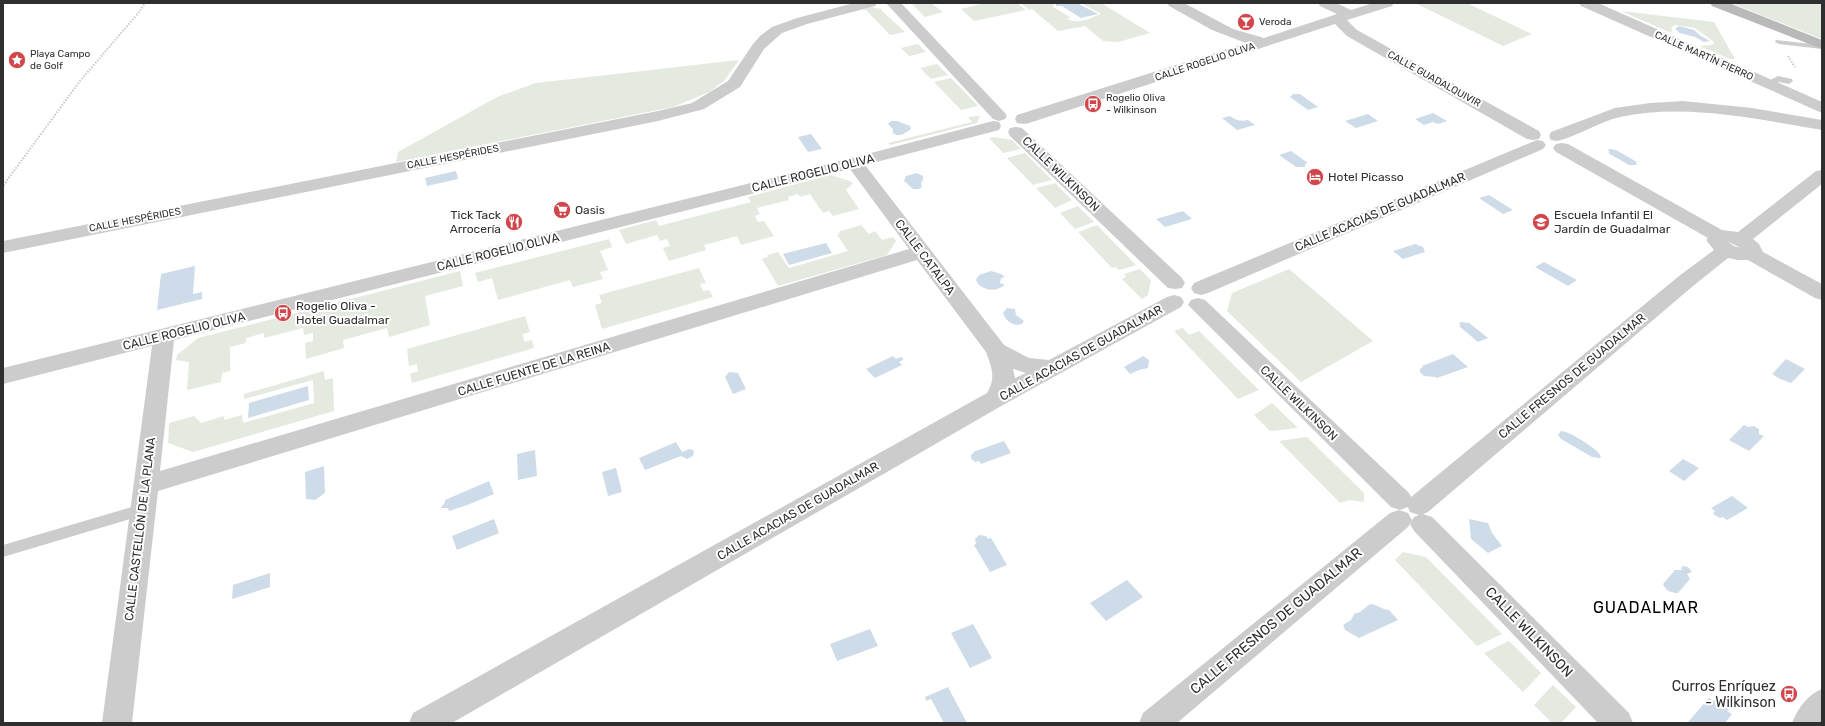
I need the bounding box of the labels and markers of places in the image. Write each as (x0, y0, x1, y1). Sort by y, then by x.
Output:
bar icon: Veroda (1236, 12, 1256, 32)
place label: Veroda (1259, 16, 1292, 28)
place label: Playa Campo de Golf (30, 48, 91, 72)
place icon: Playa Campo de Golf (7, 50, 27, 70)
place label: Rogelio Oliva - Wilkinson (1106, 92, 1165, 116)
bus stop icon: Rogelio Oliva - Wilkinson (1083, 94, 1103, 114)
hotel icon: Hotel Picasso (1305, 167, 1325, 187)
place label: Hotel Picasso (1328, 170, 1404, 184)
supermarket icon: Oasis (552, 200, 572, 220)
place label: Oasis (575, 203, 605, 217)
place label: Tick Tack Arrocería (450, 208, 502, 236)
place label: Escuela Infantil El Jardín de Guadalmar (1554, 208, 1671, 236)
restaurant icon: Tick Tack Arrocería (504, 212, 524, 232)
school or university icon: Escuela Infantil El Jardín de Guadalmar (1531, 212, 1551, 232)
place label: Rogelio Oliva - Hotel Guadalmar (296, 299, 390, 327)
bus stop icon: Rogelio Oliva - Hotel Guadalmar (273, 303, 293, 323)
place label: Curros Enríquez - Wilkinson (1672, 678, 1776, 711)
bus stop icon: Curros Enríquez - Wilkinson (1779, 684, 1799, 704)

